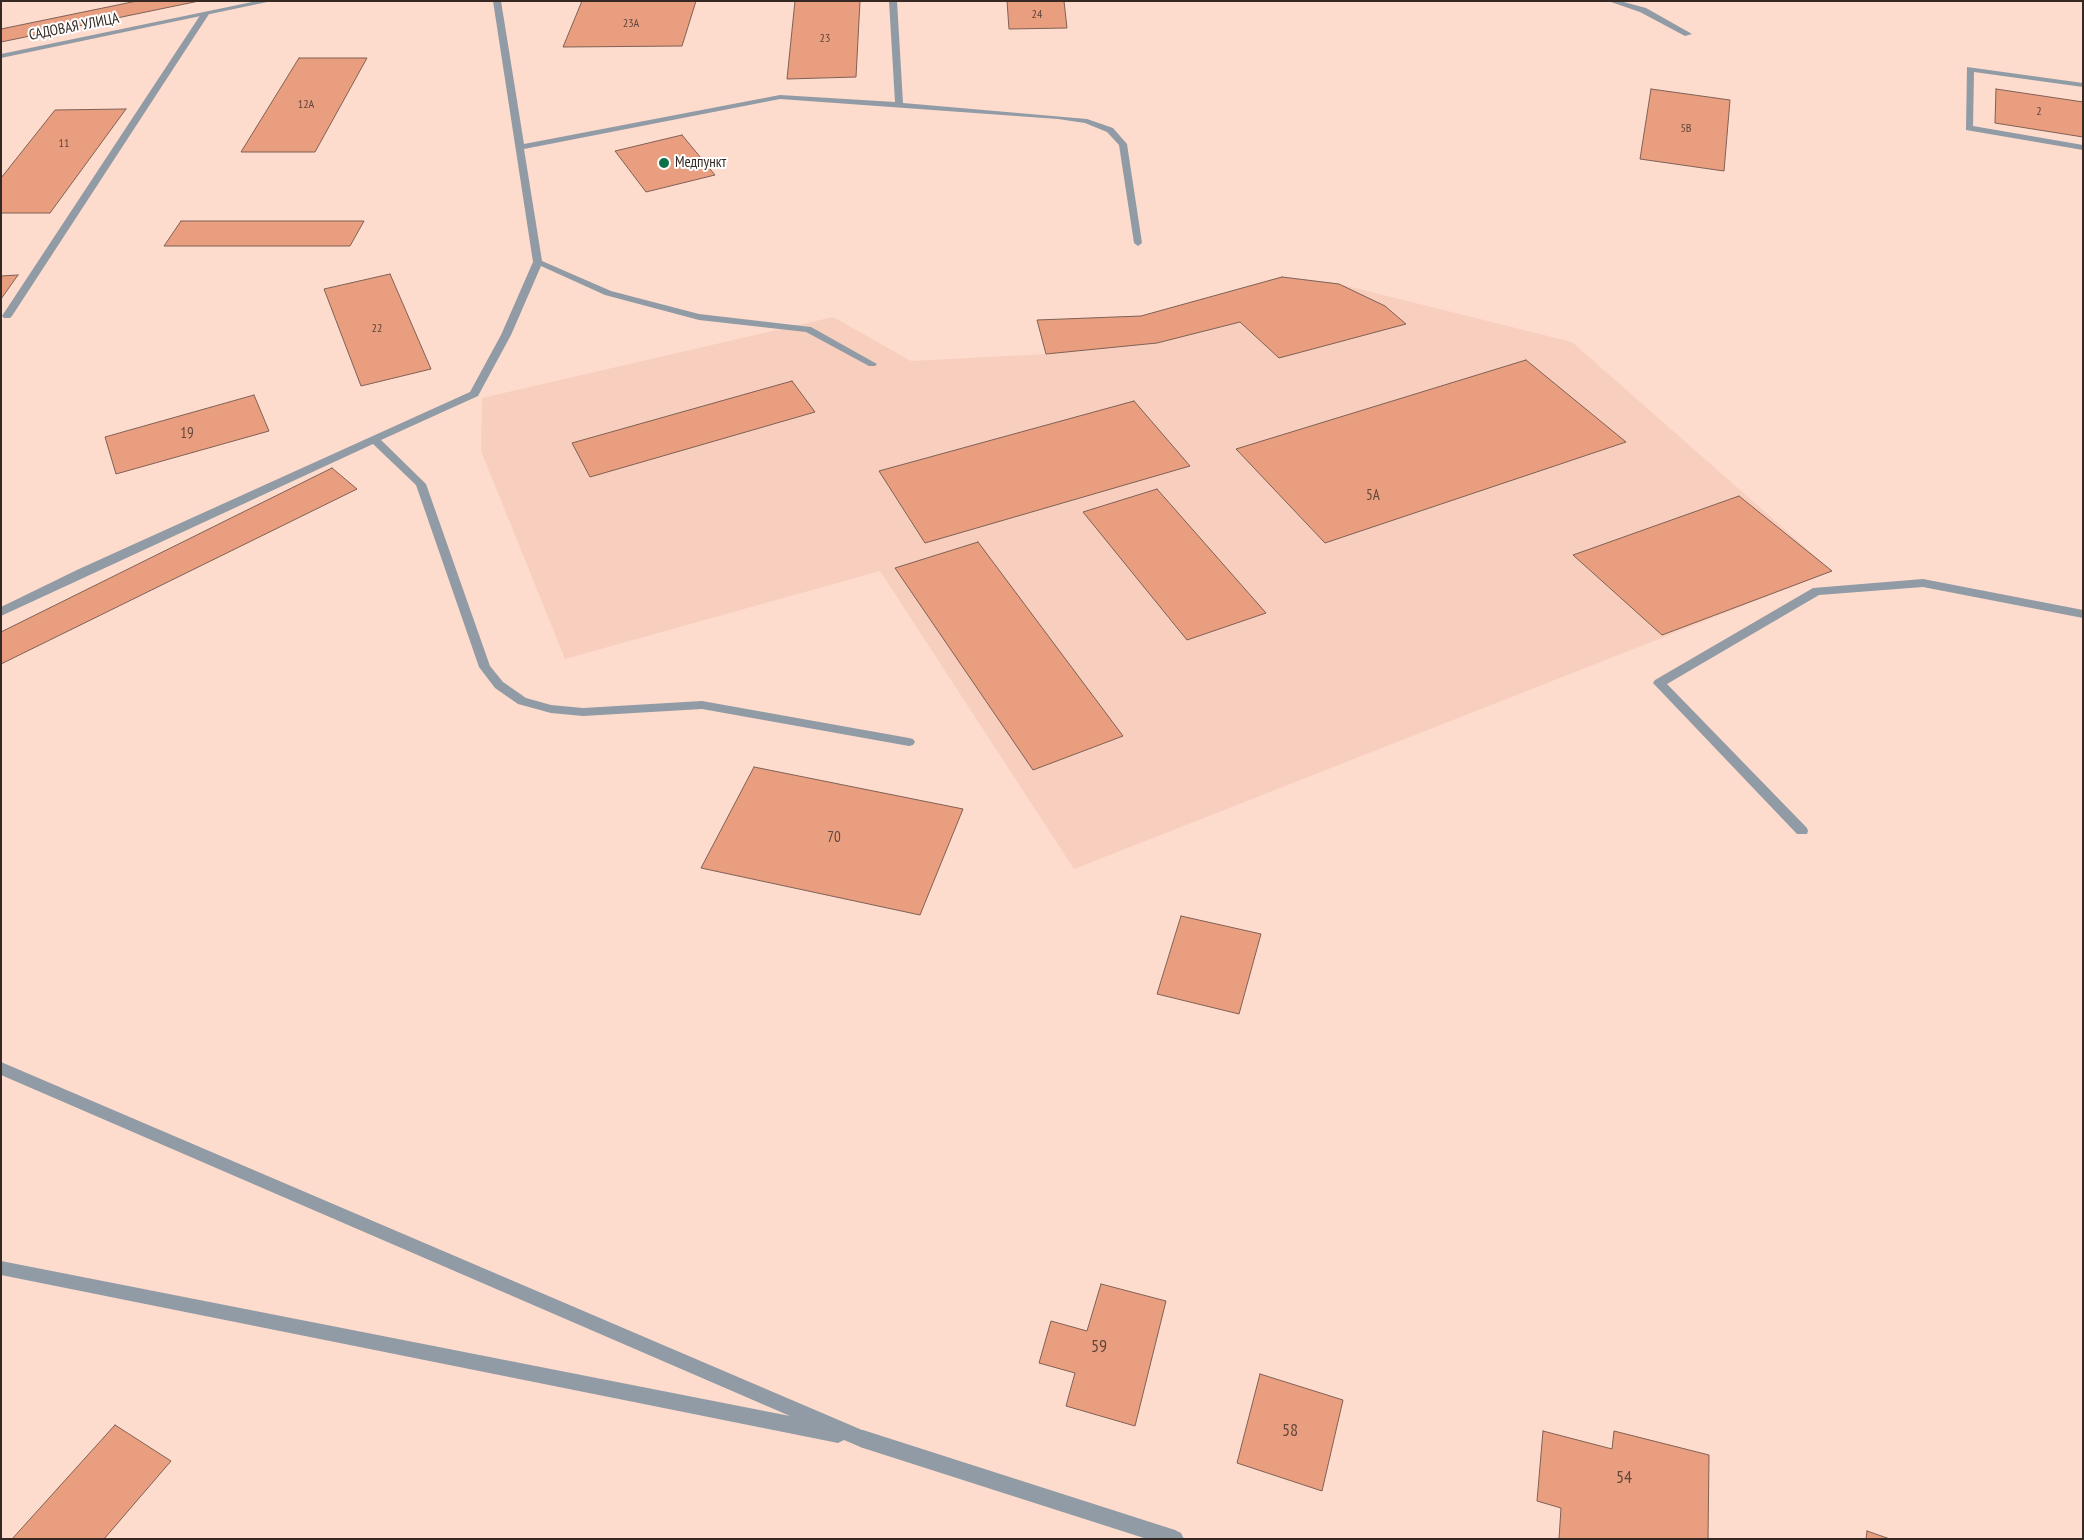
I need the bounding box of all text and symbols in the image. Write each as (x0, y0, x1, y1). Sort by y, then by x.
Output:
house number: 24 (1032, 8, 1042, 22)
street label: САДОВАЯ УЛИЦА (27, 9, 121, 45)
house number: 23А (623, 17, 639, 31)
house number: 23 (820, 32, 830, 46)
house number: 12А (298, 98, 314, 112)
house number: 2 (2036, 105, 2042, 119)
house number: 5В (1680, 122, 1692, 136)
house number: 11 (59, 137, 69, 151)
place label: Медпункт (675, 154, 726, 172)
marker: Медпункт (657, 156, 671, 170)
house number: 22 (372, 322, 382, 336)
house number: 19 (180, 425, 194, 443)
house number: 5А (1366, 487, 1380, 505)
house number: 70 (827, 829, 841, 847)
house number: 59 (1091, 1336, 1107, 1358)
house number: 58 (1282, 1420, 1298, 1442)
house number: 54 (1616, 1467, 1632, 1489)

